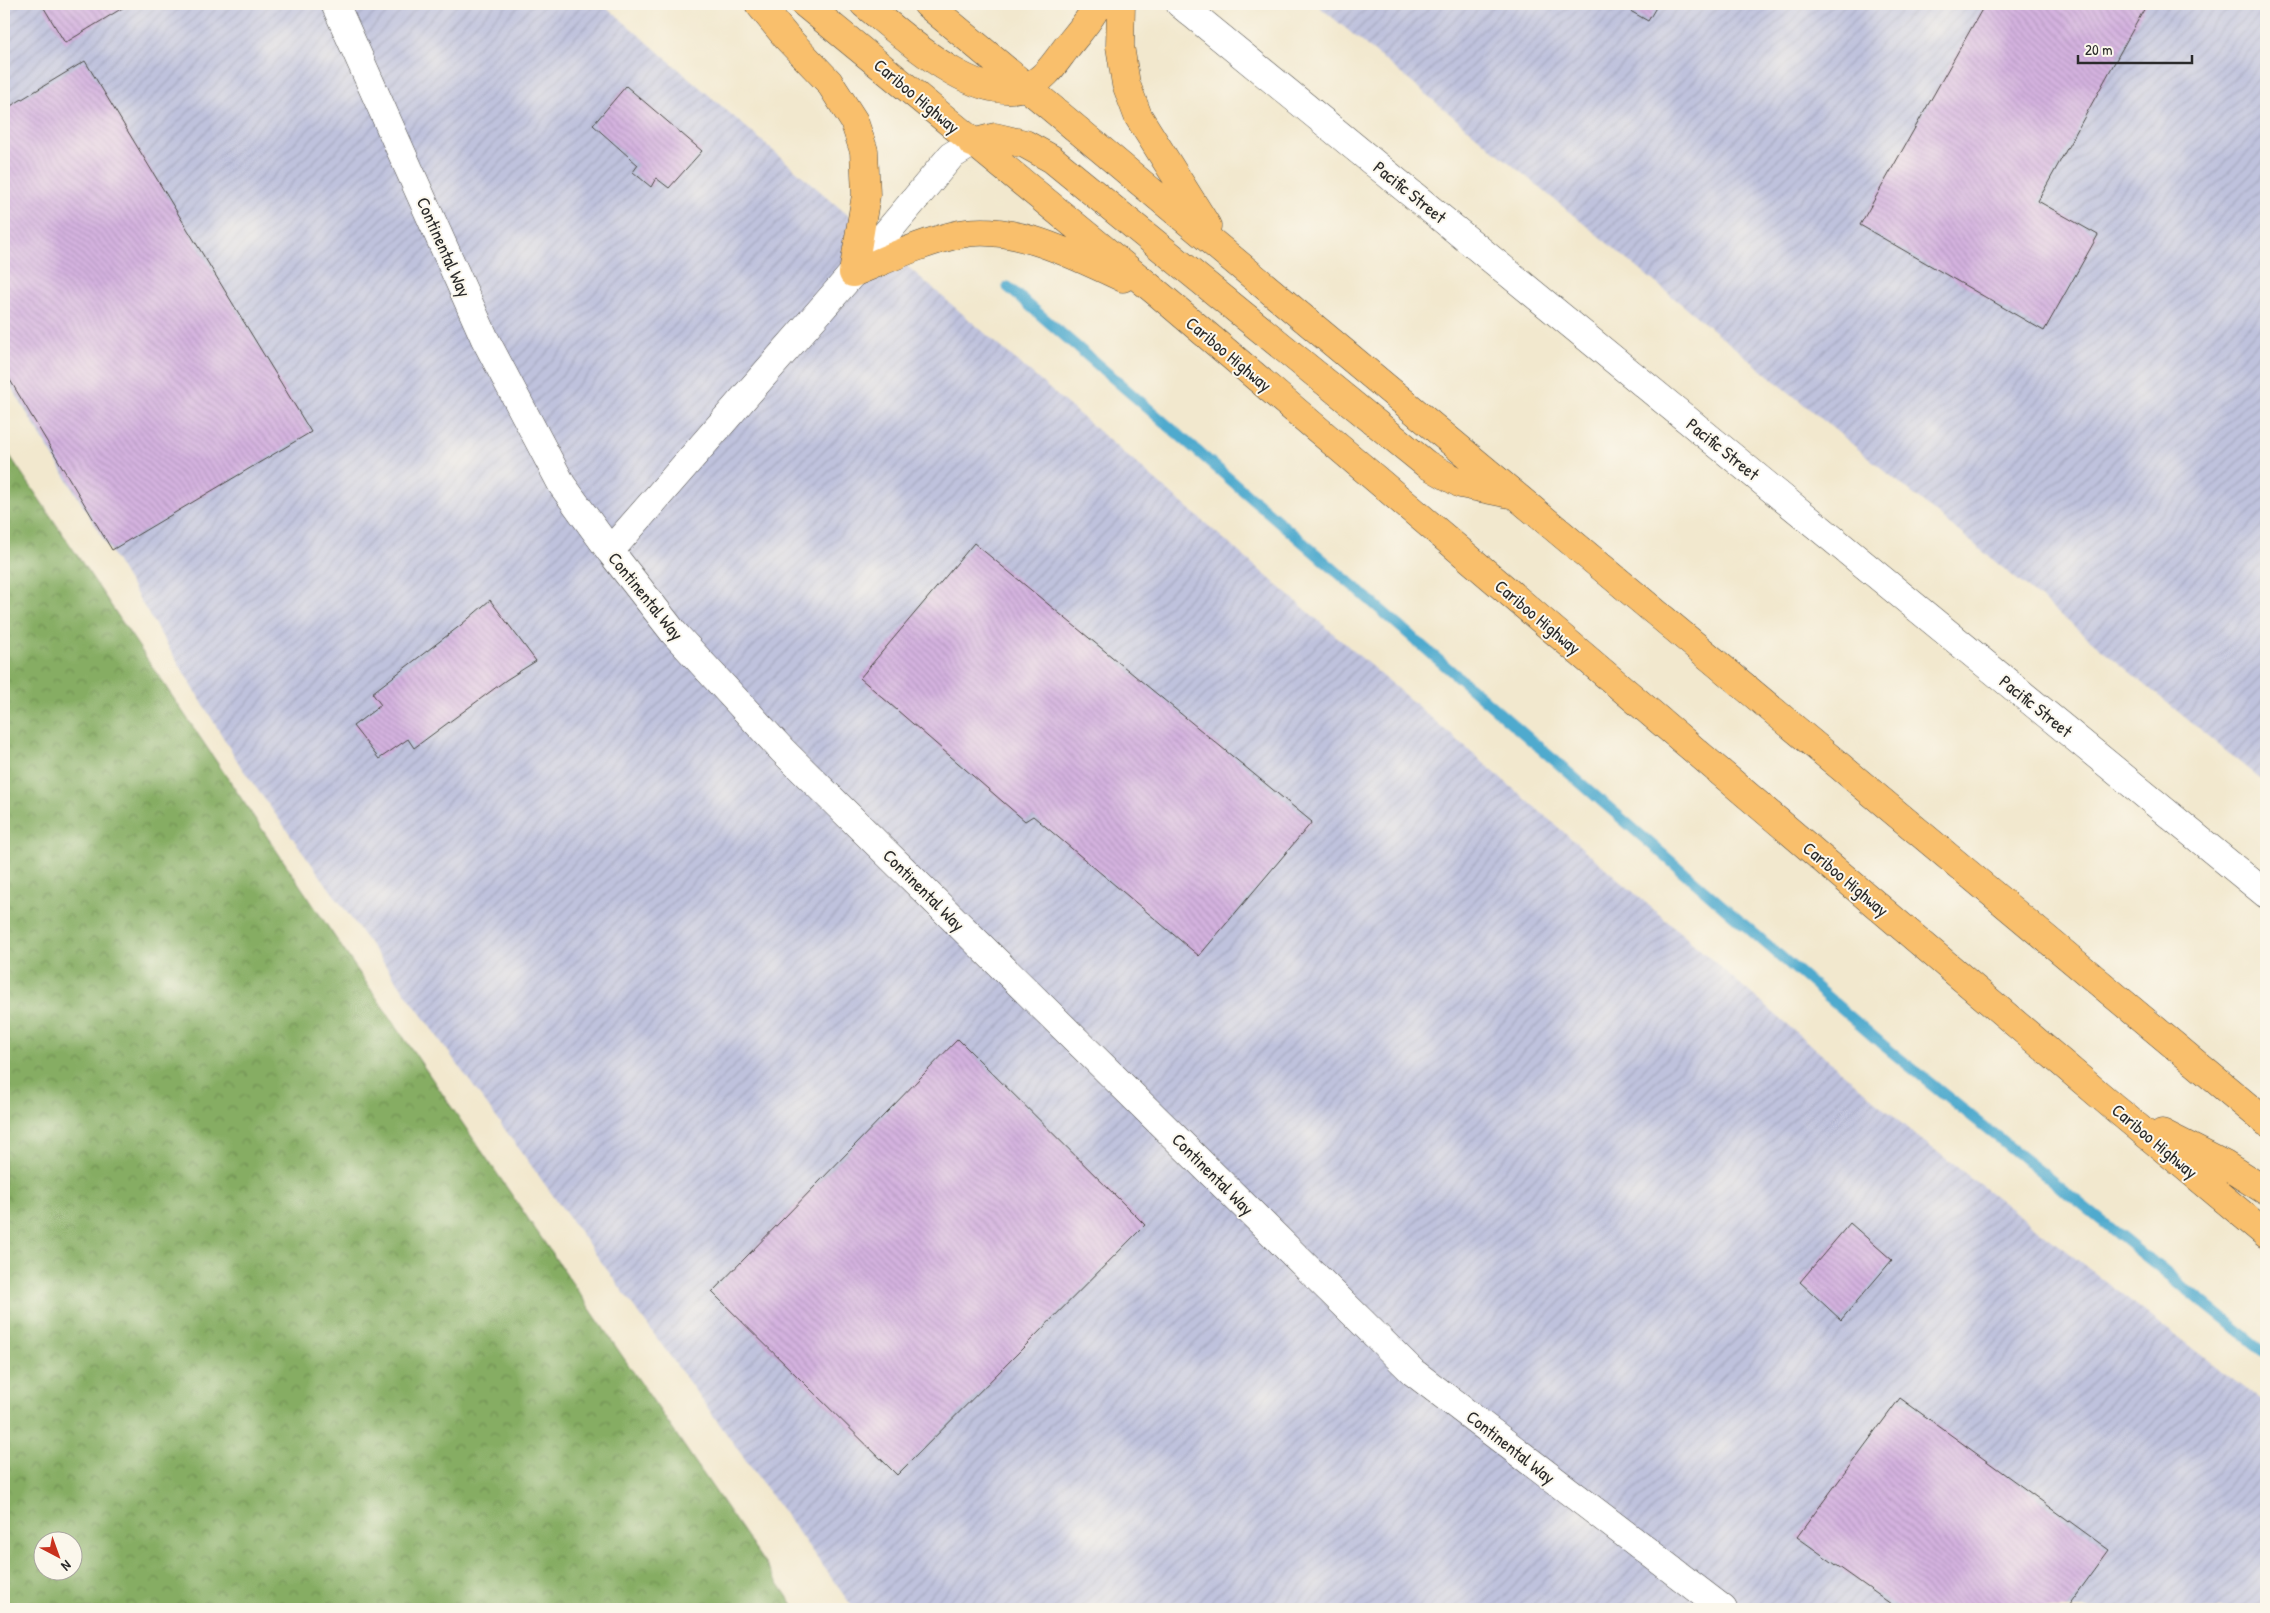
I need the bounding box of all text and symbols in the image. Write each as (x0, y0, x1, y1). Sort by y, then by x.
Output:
scale bar (2078, 32, 2191, 64)
text: 20 m (2085, 39, 2112, 60)
street label: Cariboo Highway (869, 53, 966, 140)
street label: Pacific Street (1368, 155, 1452, 230)
street label: Continental Way (411, 193, 477, 301)
street label: Cariboo Highway (1181, 311, 1278, 398)
street label: Pacific Street (1681, 412, 1765, 487)
street label: Continental Way (603, 547, 690, 646)
street label: Cariboo Highway (1490, 574, 1587, 661)
street label: Pacific Street (1994, 669, 2078, 744)
street label: Cariboo Highway (1798, 836, 1895, 923)
street label: Continental Way (877, 843, 971, 937)
street label: Cariboo Highway (2107, 1098, 2204, 1185)
street label: Continental Way (1166, 1127, 1260, 1221)
street label: Continental Way (1461, 1404, 1561, 1490)
north arrow (32, 1530, 82, 1580)
text: N (57, 1557, 76, 1576)

